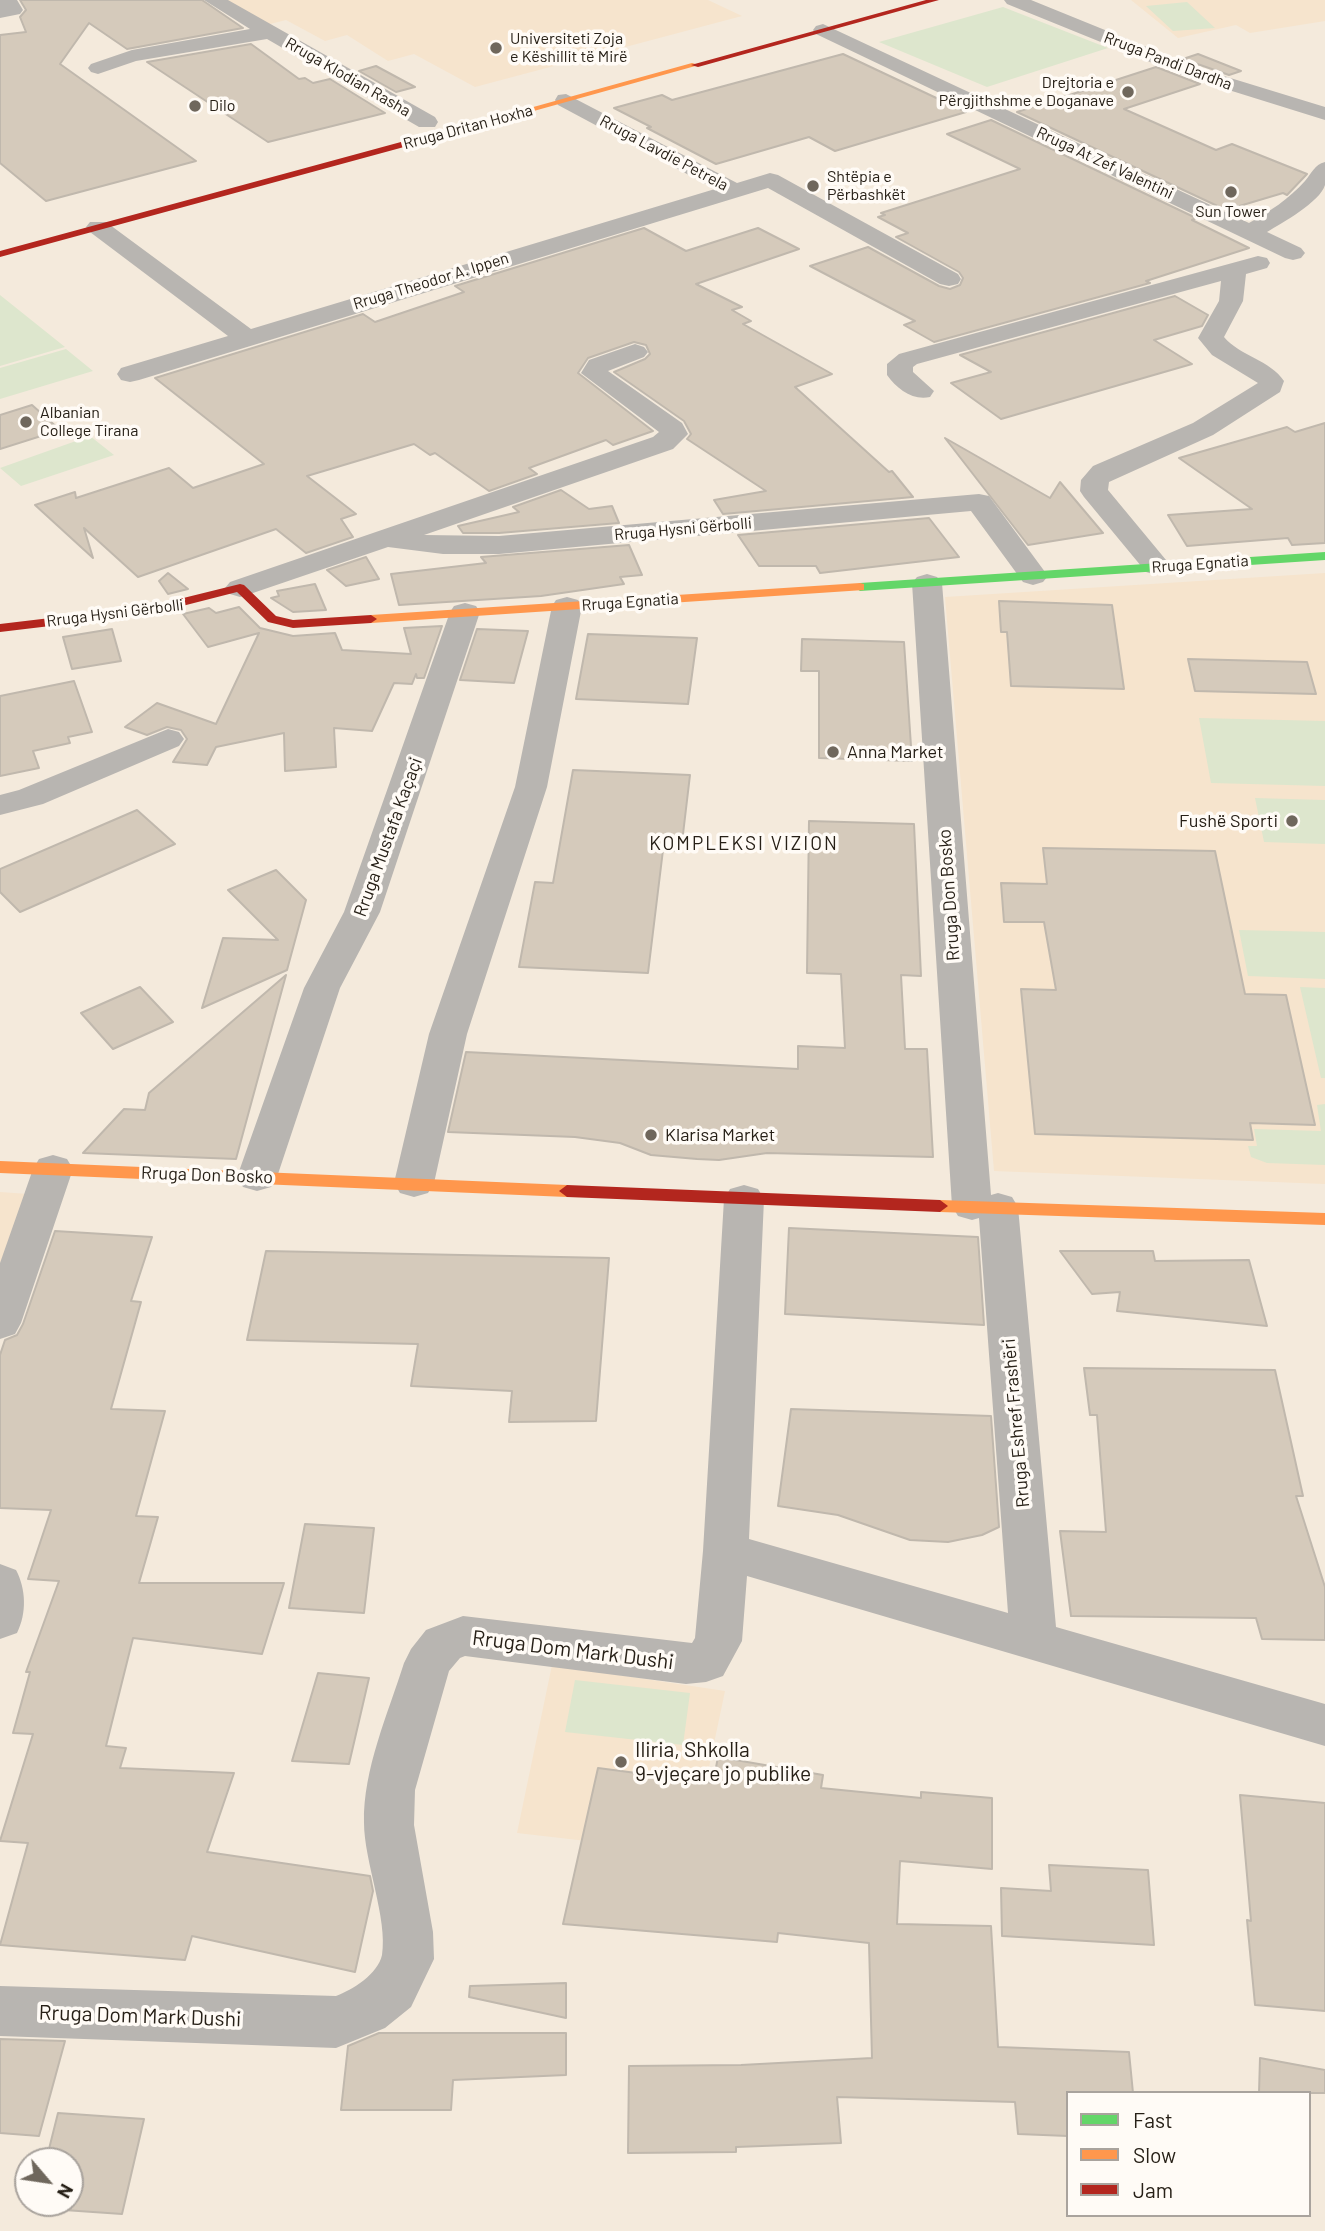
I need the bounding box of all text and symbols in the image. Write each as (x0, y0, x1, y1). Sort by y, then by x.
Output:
street label: Rruga Pandi Dardha (1101, 28, 1235, 94)
place label: Universiteti Zoja e Këshillit të Mirë (510, 29, 628, 67)
street label: Rruga Klodian Rasha (282, 33, 414, 121)
marker: Universiteti Zoja e Këshillit të Mirë (488, 40, 504, 56)
place label: Drejtoria e Përgjithshme e Doganave (939, 73, 1114, 111)
marker: Drejtoria e Përgjithshme e Doganave (1120, 84, 1136, 100)
place label: Dilo (209, 96, 235, 116)
marker: Dilo (187, 98, 203, 114)
street label: Rruga Dritan Hoxha (401, 100, 535, 154)
street label: Rruga Lavdie Petrela (596, 111, 732, 195)
street label: Rruga At Zef Valentini (1033, 123, 1177, 203)
place label: Shtëpia e Përbashkët (827, 167, 906, 205)
marker: Shtëpia e Përbashkët (805, 178, 821, 194)
marker: Sun Tower (1223, 184, 1239, 200)
place label: Sun Tower (1195, 202, 1267, 222)
street label: Rruga Theodor A. Ippen (351, 248, 511, 314)
place label: Albanian College Tirana (40, 403, 138, 441)
marker: Albanian College Tirana (18, 414, 34, 430)
street label: Rruga Hysni Gërbolli (613, 513, 753, 545)
street label: Rruga Egnatia (1151, 551, 1249, 577)
street label: Rruga Egnatia (581, 589, 679, 615)
street label: Rruga Hysni Gërbolli (45, 595, 185, 631)
place label: Anna Market (847, 741, 943, 763)
marker: Anna Market (825, 744, 841, 760)
street label: Rruga Mustafa Kaçaçi (349, 754, 427, 920)
place label: Fushë Sporti (1179, 810, 1278, 832)
marker: Fushë Sporti (1284, 813, 1300, 829)
street label: Rruga Don Bosko (934, 828, 964, 962)
district label: KOMPLEKSI VIZION (651, 833, 837, 855)
place label: Klarisa Market (665, 1124, 775, 1146)
marker: Klarisa Market (643, 1127, 659, 1143)
street label: Rruga Don Bosko (141, 1162, 273, 1188)
street label: Rruga Eshref Frashëri (998, 1338, 1034, 1508)
street label: Rruga Dom Mark Dushi (471, 1625, 675, 1675)
place label: Iliria, Shkolla 9-vjeçare jo publike (635, 1737, 811, 1787)
marker: Iliria, Shkolla 9-vjeçare jo publike (613, 1754, 629, 1770)
street label: Rruga Dom Mark Dushi (38, 2000, 242, 2032)
legend (1066, 2091, 1311, 2217)
text: Fast (1133, 2107, 1173, 2132)
text: Slow (1133, 2142, 1176, 2167)
north arrow (14, 2147, 84, 2217)
text: Jam (1133, 2177, 1173, 2202)
text: N (53, 2180, 79, 2203)

